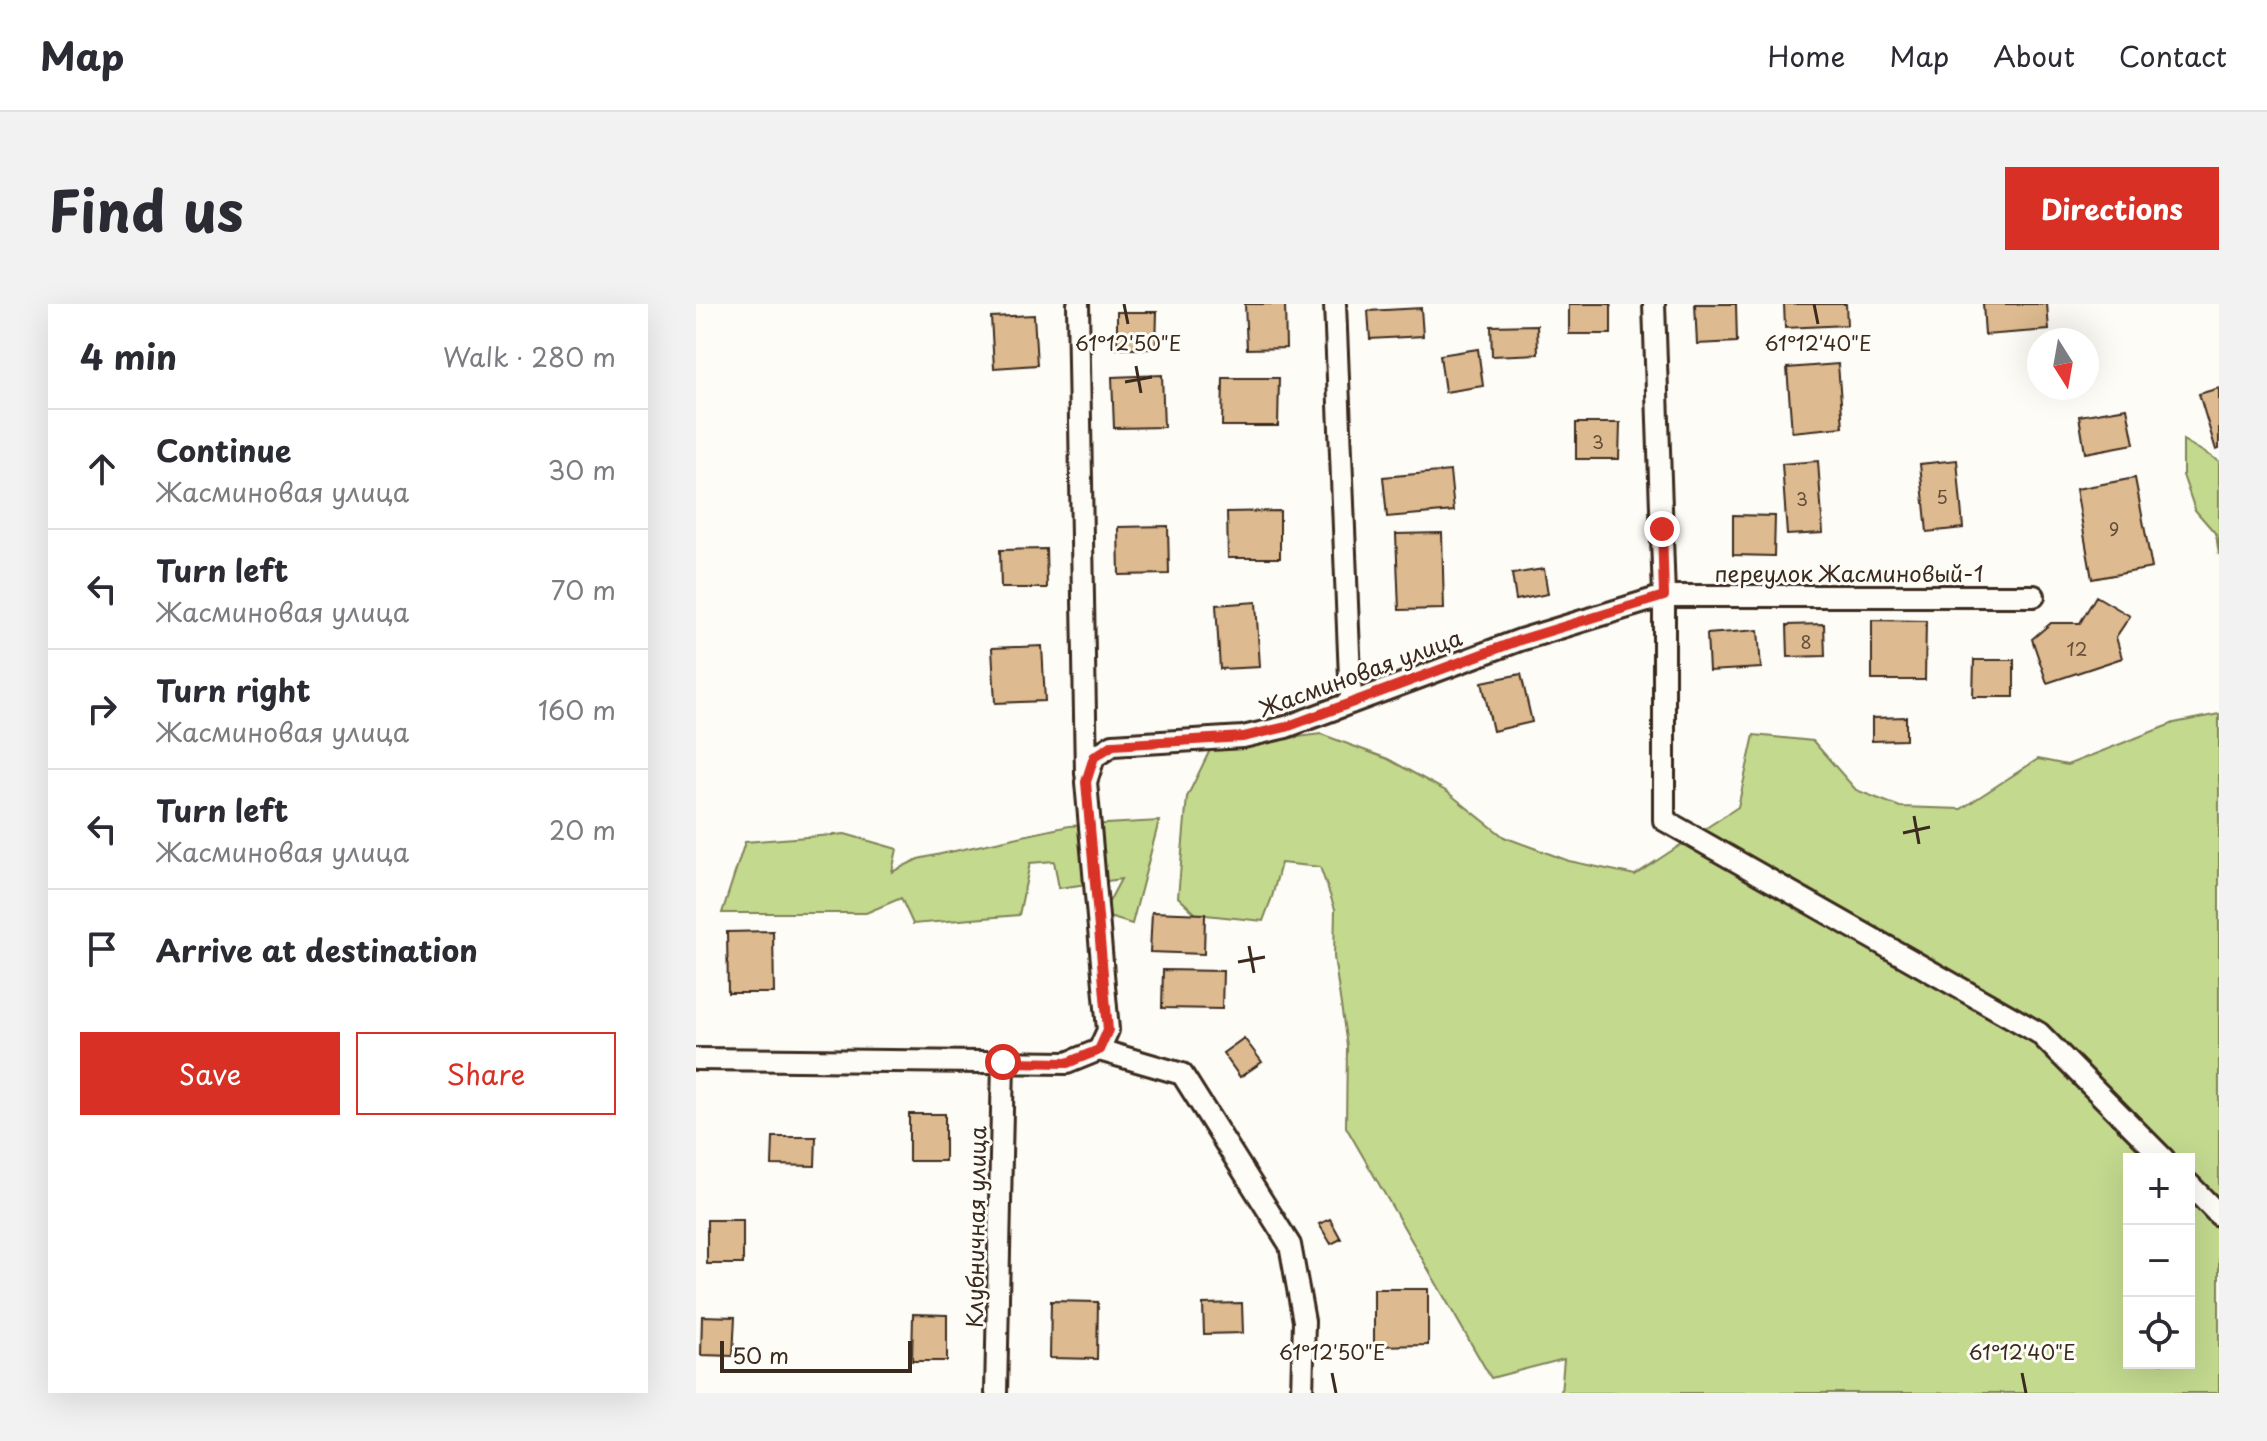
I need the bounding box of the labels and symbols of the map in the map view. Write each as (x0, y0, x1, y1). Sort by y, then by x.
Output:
text: 61°12'50"E (1075, 328, 1181, 358)
text: 61°12'40"E (1765, 328, 1871, 358)
north arrow (2027, 328, 2099, 400)
house number: 3 (1592, 428, 1604, 455)
house number: 5 (1936, 483, 1948, 510)
house number: 3 (1796, 485, 1808, 512)
route end (1644, 511, 1680, 547)
house number: 9 (2109, 515, 2119, 542)
street label: переулок Жасминовый-1 (1714, 556, 1984, 589)
street label: Жасминовая улица (1253, 620, 1466, 724)
house number: 8 (1800, 628, 1812, 655)
house number: 12 (2067, 635, 2087, 662)
route start (985, 1044, 1021, 1080)
street label: Клубничная улица (957, 1125, 993, 1328)
scale bar (720, 1337, 912, 1373)
text: 61°12'50"E (1279, 1337, 1385, 1367)
text: 61°12'40"E (1969, 1337, 2075, 1367)

